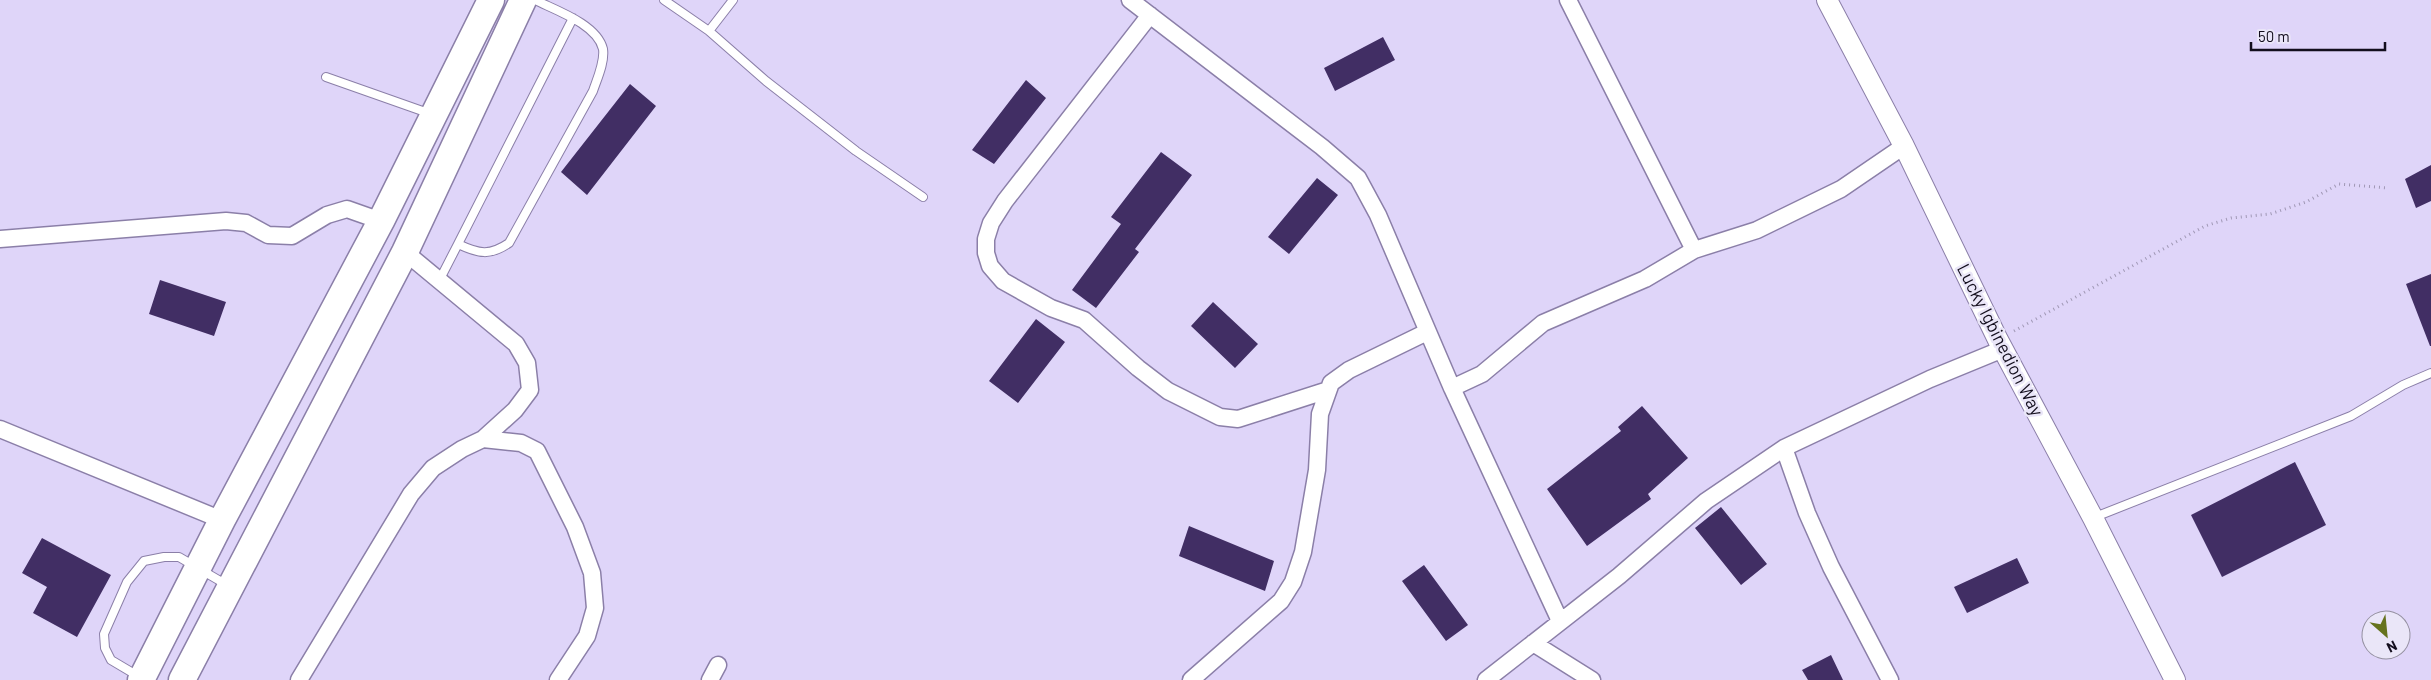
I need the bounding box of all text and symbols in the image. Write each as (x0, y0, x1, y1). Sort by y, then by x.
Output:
scale bar (2251, 20, 2385, 52)
text: 50 m (2258, 27, 2290, 45)
street label: Lucky Igbinedion Way (1953, 260, 2049, 419)
north arrow (2361, 610, 2411, 660)
text: N (2384, 637, 2400, 657)

